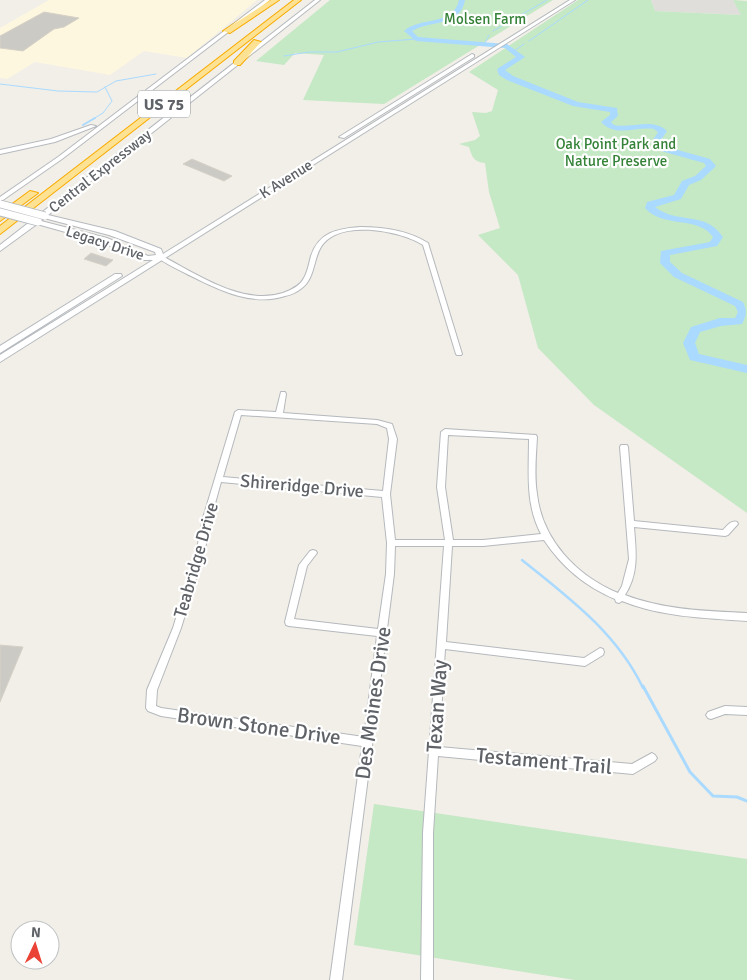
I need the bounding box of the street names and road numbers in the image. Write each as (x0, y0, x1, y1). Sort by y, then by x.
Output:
road number: US 75 (138, 90, 190, 118)
street label: Central Expressway (45, 125, 155, 217)
street label: K Avenue (256, 156, 316, 202)
street label: Legacy Drive (64, 222, 146, 264)
street label: Shireridge Drive (239, 470, 365, 502)
street label: Teabridge Drive (169, 500, 223, 620)
street label: Des Moines Drive (349, 625, 397, 781)
street label: Texan Way (421, 659, 453, 753)
street label: Brown Stone Drive (175, 702, 343, 750)
street label: Testament Trail (475, 742, 613, 780)

